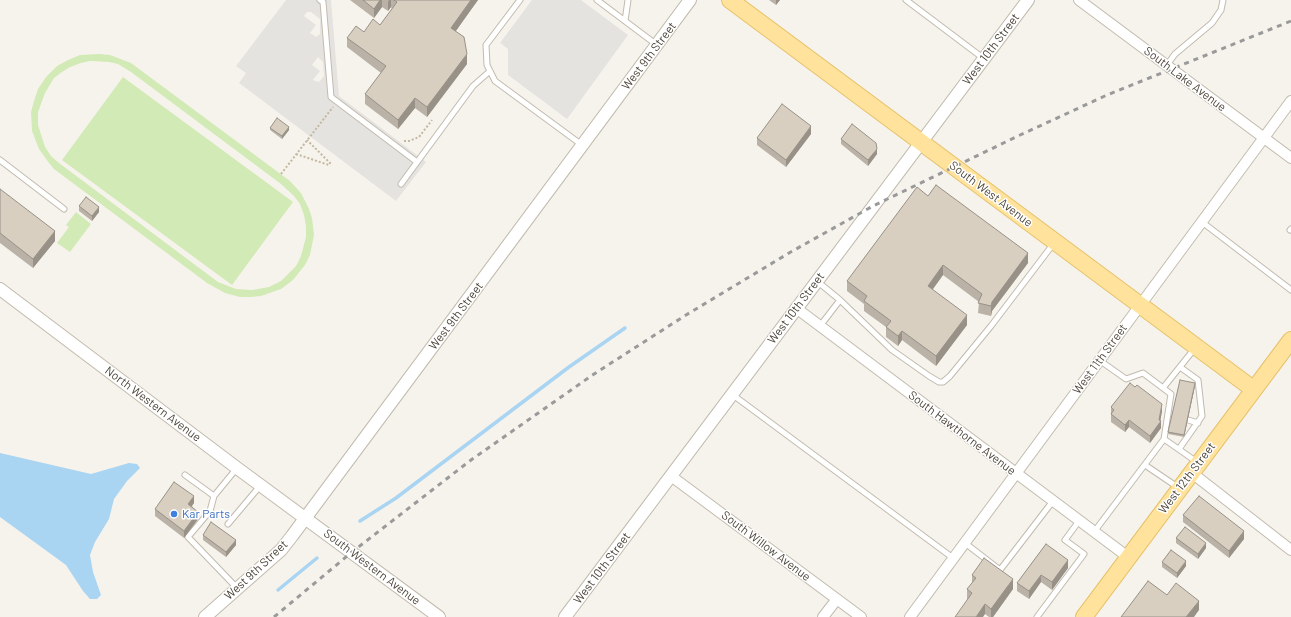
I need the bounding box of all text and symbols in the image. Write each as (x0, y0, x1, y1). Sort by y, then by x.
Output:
street label: West 10th Street (959, 10, 1023, 88)
street label: West 9th Street (619, 19, 679, 93)
street label: South Lake Avenue (1141, 43, 1229, 115)
street label: South West Avenue (947, 158, 1035, 230)
street label: West 10th Street (764, 269, 828, 347)
street label: West 9th Street (426, 279, 486, 353)
street label: West 11th Street (1070, 321, 1130, 397)
street label: North Western Avenue (102, 363, 204, 445)
street label: South Hawthorne Avenue (905, 388, 1019, 478)
street label: West 12th Street (1156, 440, 1218, 516)
place label: Kar Parts (182, 507, 230, 521)
street label: South Willow Avenue (719, 508, 813, 584)
marker: Kar Parts (169, 509, 179, 519)
street label: South Western Avenue (321, 526, 423, 608)
street label: West 10th Street (570, 529, 634, 607)
street label: West 9th Street (221, 537, 291, 603)

